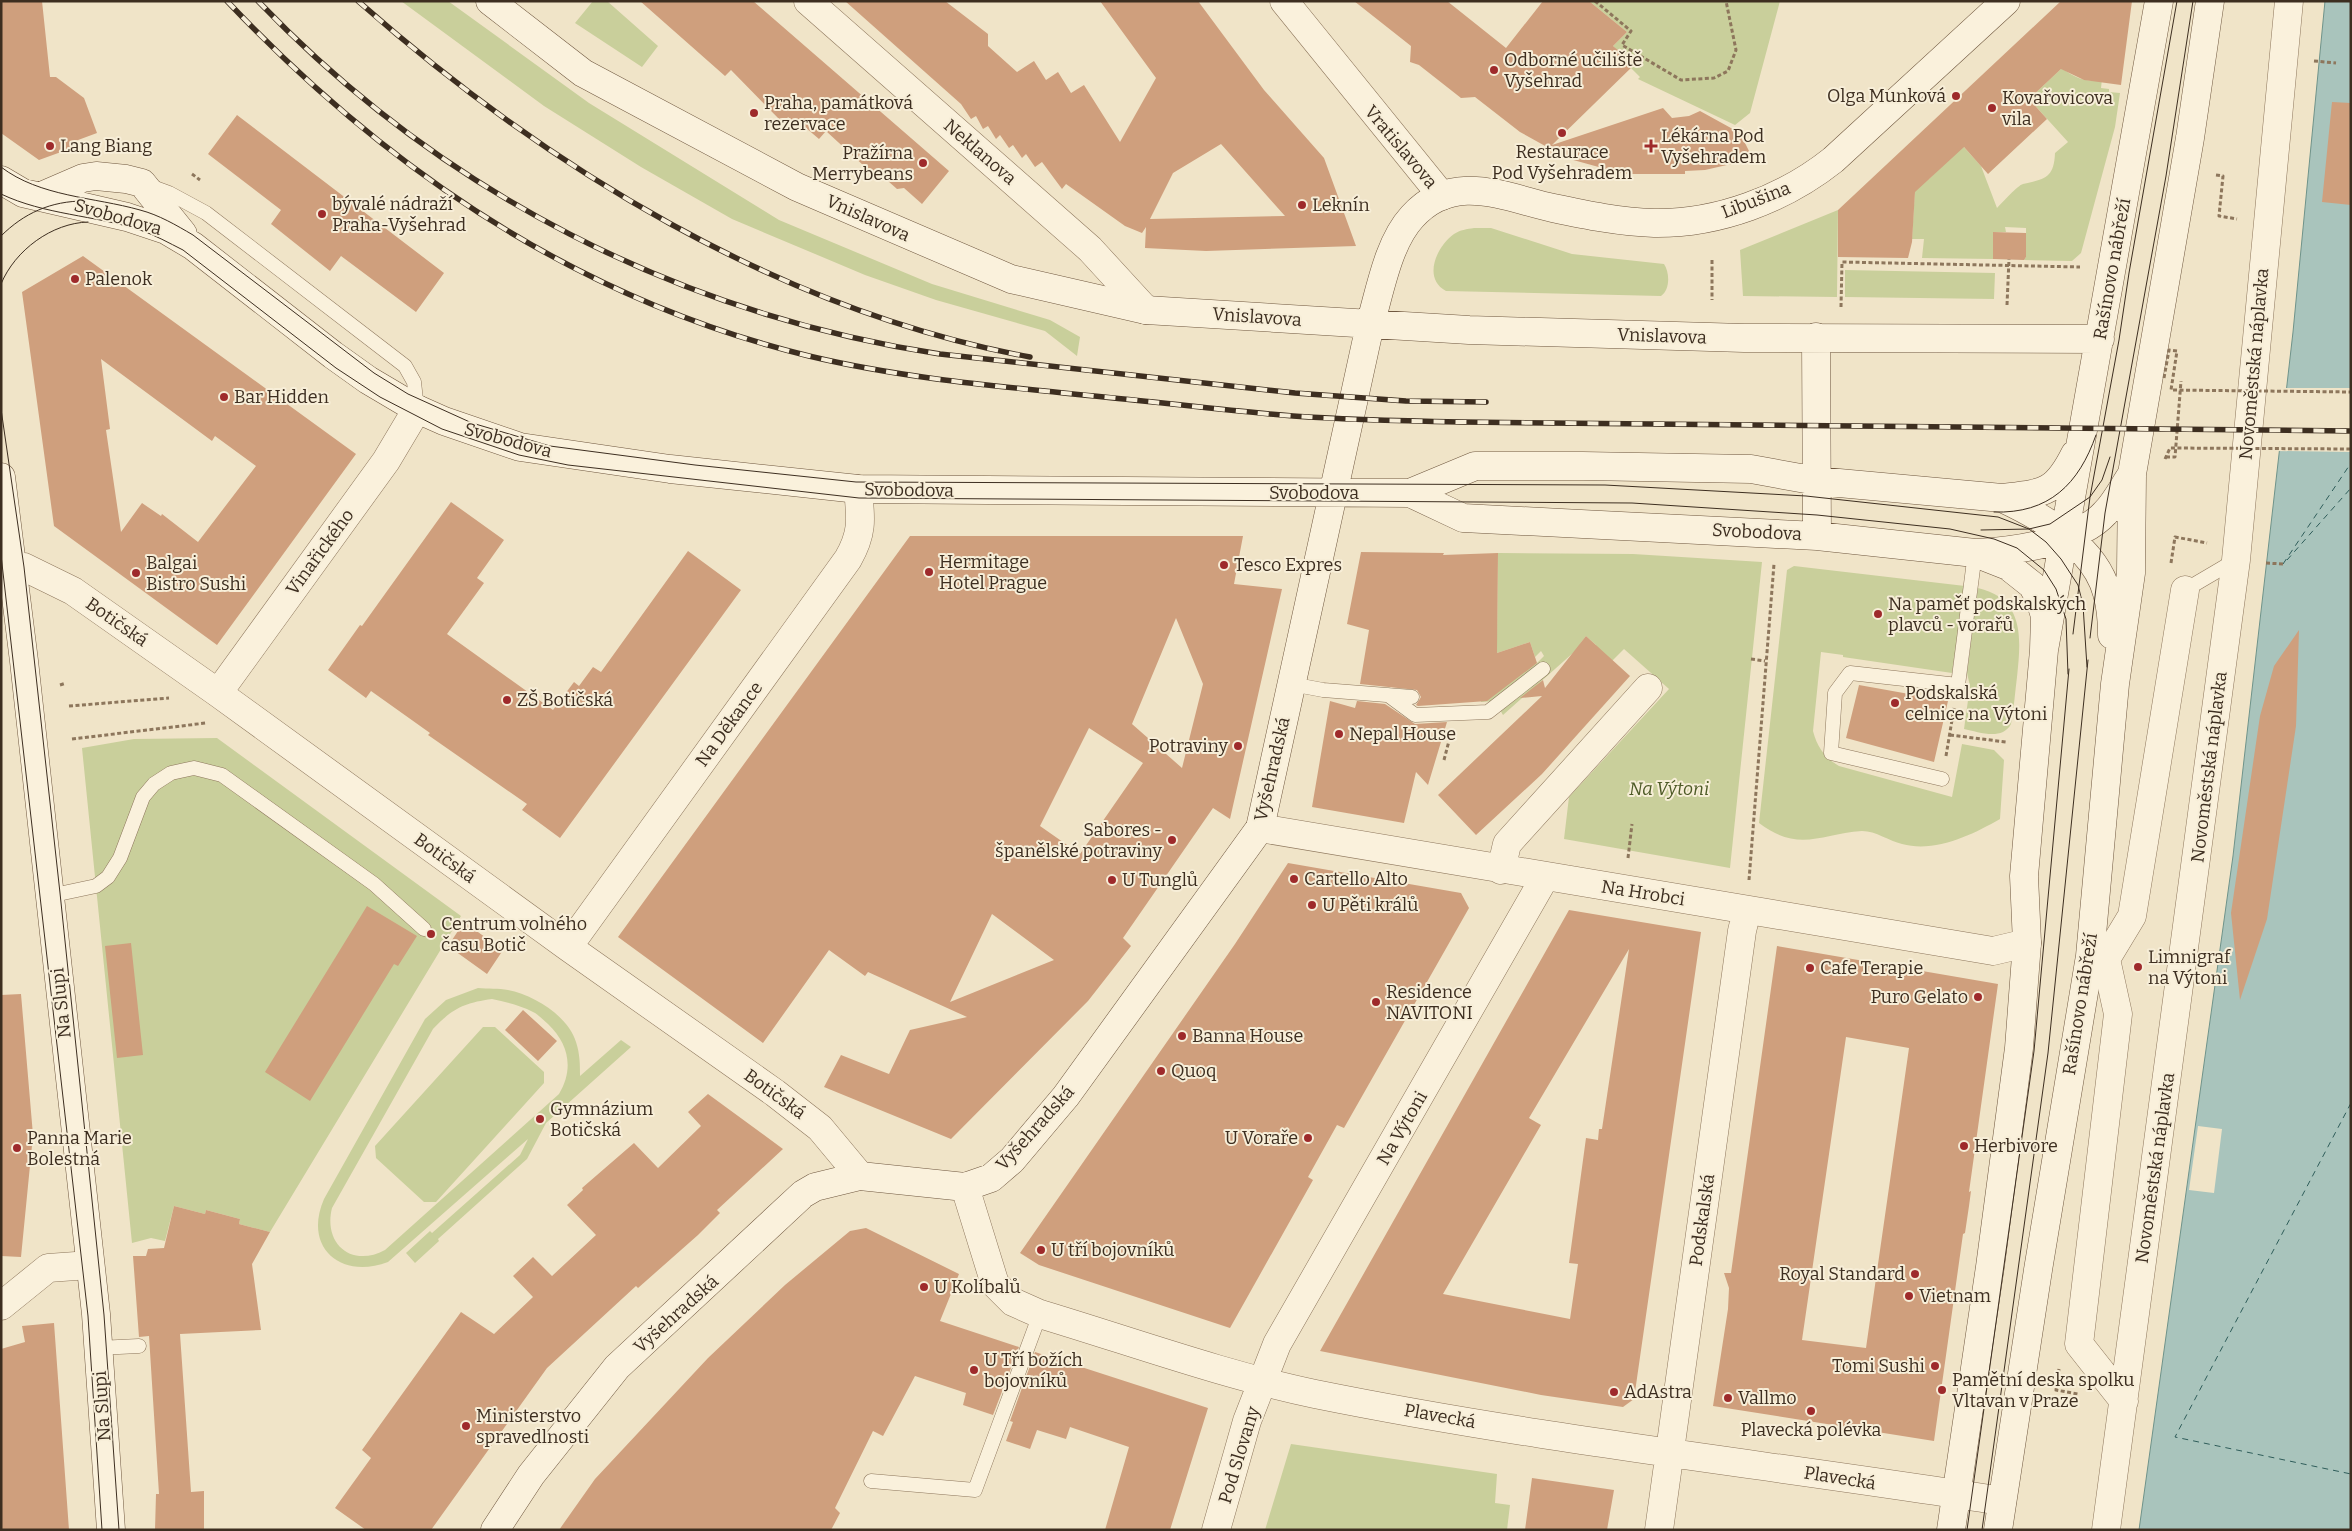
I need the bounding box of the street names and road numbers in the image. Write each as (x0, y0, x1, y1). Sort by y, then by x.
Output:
street label: Vratislavova (1360, 101, 1442, 193)
street label: Neklanova (939, 115, 1021, 190)
street label: Libušina (1718, 177, 1794, 223)
street label: Vnislavova (823, 190, 913, 246)
street label: Svobodova (72, 194, 164, 240)
street label: Rašínovo nábřeží (2089, 196, 2135, 341)
street label: Novoměstská náplavka (2235, 267, 2273, 461)
street label: Vnislavova (1212, 303, 1303, 331)
street label: Vnislavova (1617, 323, 1707, 349)
street label: Svobodova (462, 418, 554, 462)
street label: Svobodova (864, 478, 954, 502)
street label: Svobodova (1269, 482, 1359, 504)
street label: Vinařického (281, 505, 359, 599)
street label: Svobodova (1711, 519, 1803, 545)
street label: Botičská (82, 593, 153, 651)
street label: Novoměstská náplavka (2186, 670, 2232, 864)
street label: Na Děkance (691, 677, 767, 771)
street label: Vyšehradská (1249, 715, 1295, 823)
street label: Botičská (410, 828, 480, 888)
street label: Na Hrobci (1600, 876, 1686, 910)
street label: Rašínovo nábřeží (2058, 931, 2102, 1076)
street label: Na Slupi (46, 967, 76, 1039)
street label: Botičská (740, 1064, 810, 1124)
street label: Novoměstská náplavka (2131, 1071, 2179, 1265)
street label: Vyšehradská (991, 1081, 1079, 1175)
street label: Na Výtoni (1372, 1087, 1432, 1169)
street label: Podskalská (1685, 1172, 1719, 1268)
street label: Vyšehradská (629, 1270, 723, 1358)
street label: Na Slupi (89, 1370, 115, 1442)
street label: Plavecká (1402, 1399, 1478, 1433)
street label: Pod Slovany (1214, 1403, 1264, 1506)
street label: Plavecká (1803, 1461, 1878, 1495)

